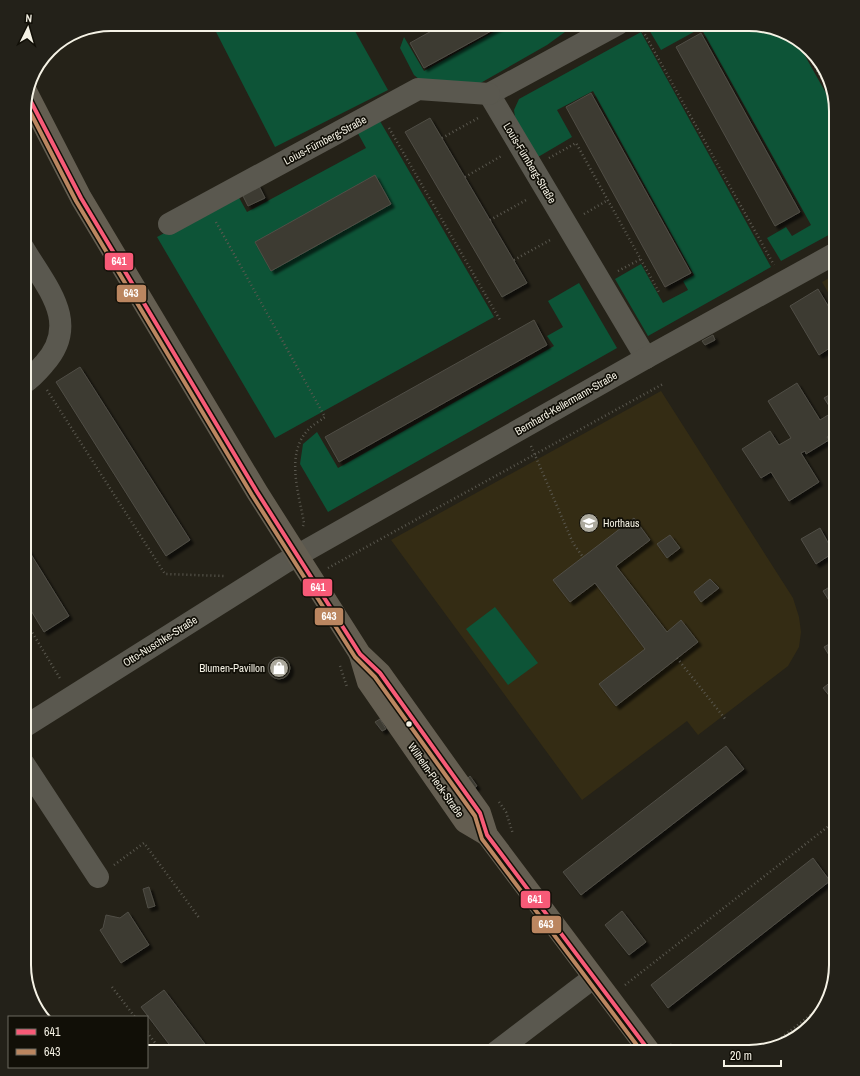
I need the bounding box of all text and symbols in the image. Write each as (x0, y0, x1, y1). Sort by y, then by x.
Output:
north arrow (8, 8, 48, 48)
text: N (25, 11, 33, 25)
street label: Loius-Fürnberg-Straße (281, 112, 369, 168)
street label: Louis-Fürnberg-Straße (500, 120, 560, 206)
line badge: 641 (104, 252, 134, 271)
text: 641 (111, 254, 127, 268)
line badge: 643 (116, 284, 147, 303)
text: 643 (123, 286, 139, 300)
street label: Bernhard-Kellermann-Straße (512, 368, 620, 438)
school or university icon: Horthaus (578, 512, 600, 534)
place label: Horthaus (603, 516, 640, 530)
line badge: 641 (302, 578, 333, 597)
text: 641 (310, 580, 326, 594)
line badge: 643 (314, 607, 344, 626)
text: 643 (321, 609, 337, 623)
street label: Otto-Nuschke-Straße (120, 612, 200, 670)
shop icon: Blumen-Pavillon (268, 657, 290, 679)
place label: Blumen-Pavillon (199, 661, 265, 675)
unlabelled marker (404, 719, 414, 729)
street label: Wilhelm-Pieck-Straße (405, 740, 467, 820)
line badge: 641 (520, 890, 551, 909)
text: 641 (527, 892, 543, 906)
line badge: 643 (531, 915, 562, 934)
text: 643 (538, 917, 554, 931)
legend (8, 1016, 148, 1068)
text: 641 (44, 1024, 61, 1040)
scale bar (724, 1042, 781, 1068)
text: 643 (44, 1044, 60, 1060)
text: 20 m (730, 1048, 752, 1064)

